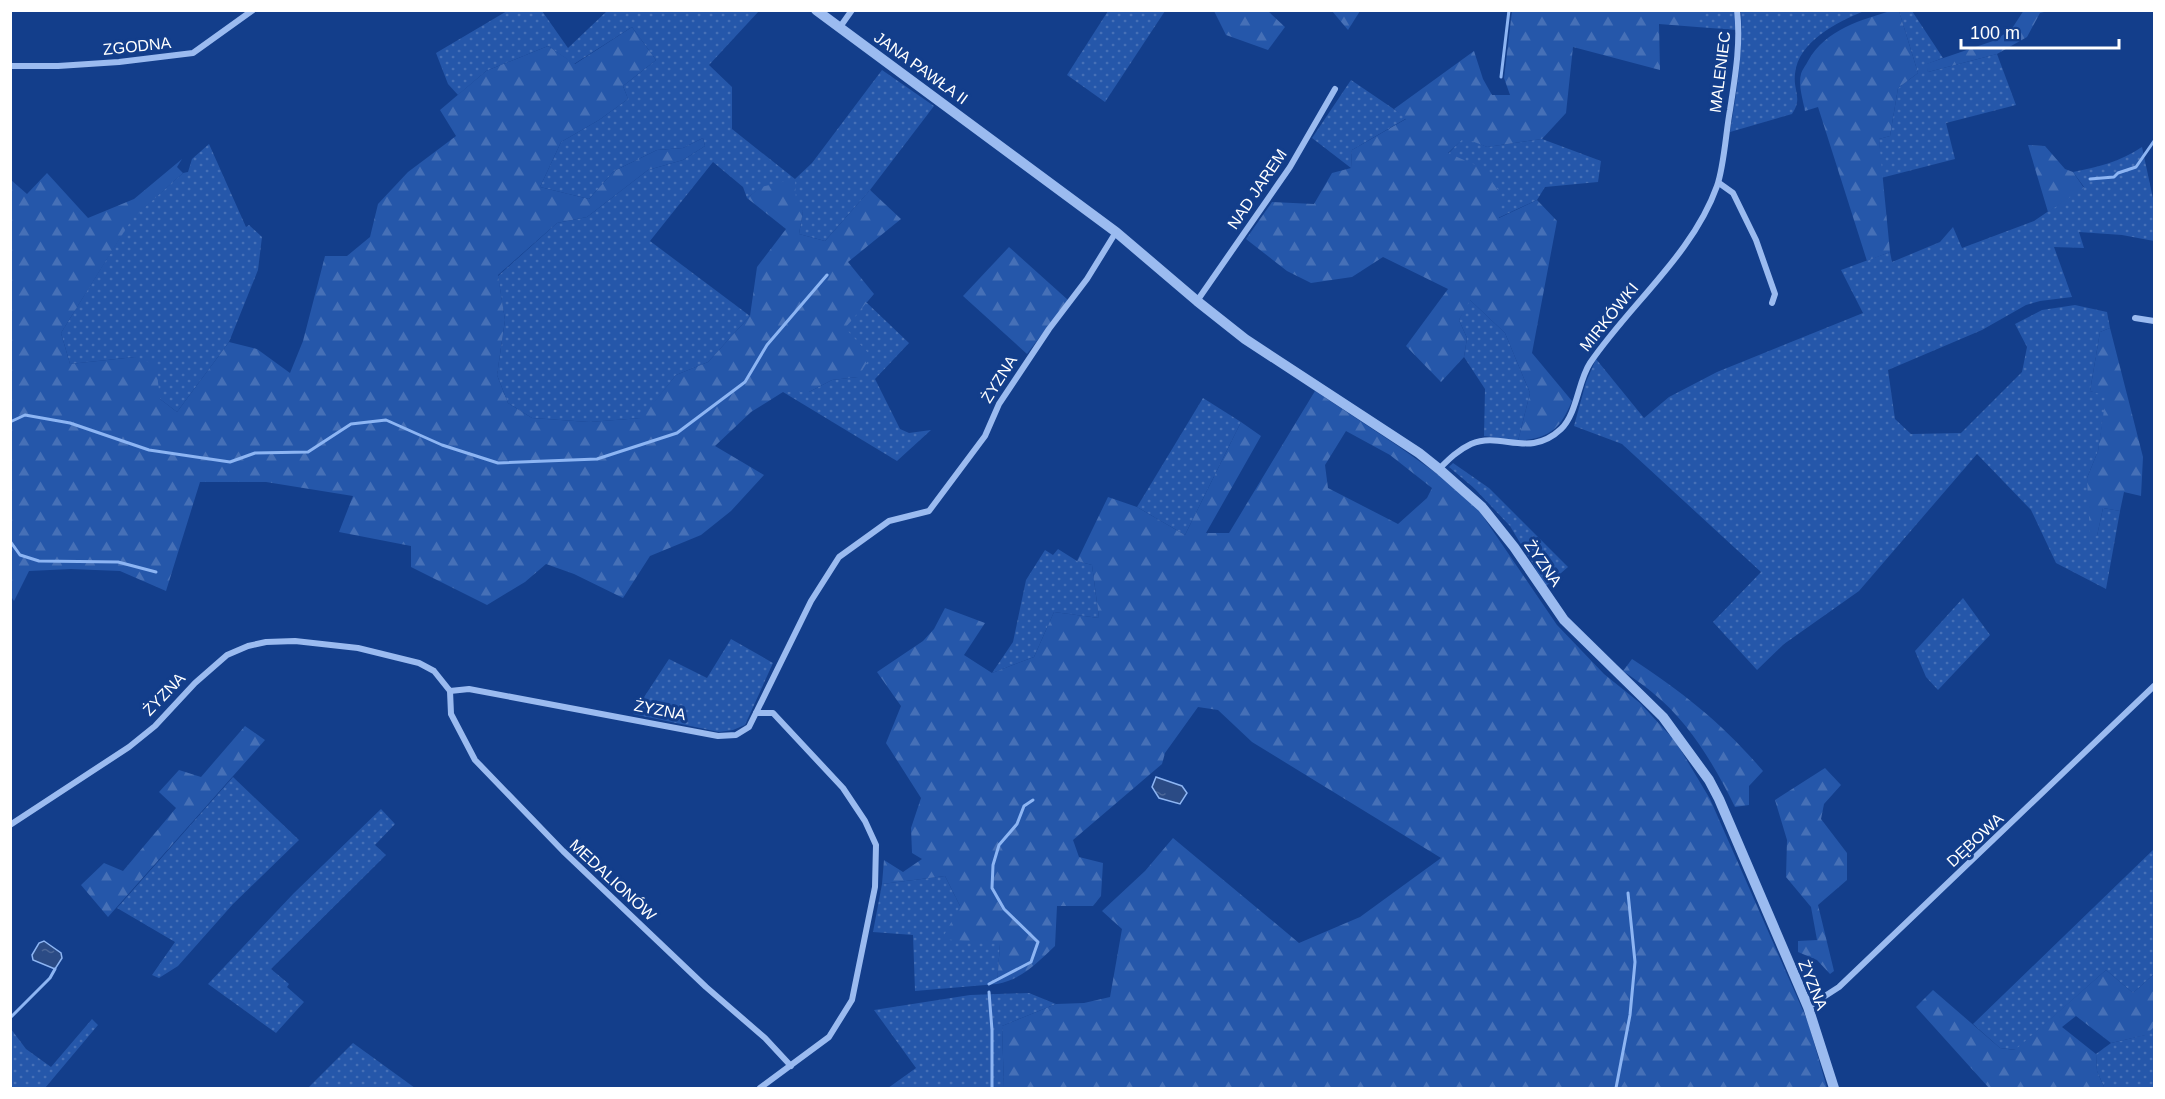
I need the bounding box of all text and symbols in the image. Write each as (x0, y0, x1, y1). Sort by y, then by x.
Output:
scale bar (1961, 12, 2118, 50)
text: 100 m (1970, 23, 2020, 43)
street label: JANA PAWŁA II (871, 28, 971, 108)
street label: MALENIEC (1707, 30, 1733, 114)
street label: ZGODNA (102, 34, 172, 58)
street label: NAD JAREM (1224, 146, 1290, 232)
street label: MIRKÓWKI (1576, 279, 1642, 354)
street label: ŻYZNA (977, 351, 1020, 406)
street label: ŻYZNA (1521, 536, 1566, 590)
street label: ŻYZNA (139, 668, 189, 719)
street label: ŻYZNA (633, 696, 688, 723)
street label: DĘBOWA (1943, 810, 2007, 870)
street label: MEDALIONÓW (567, 835, 661, 925)
street label: ŻYZNA (1795, 957, 1832, 1013)

